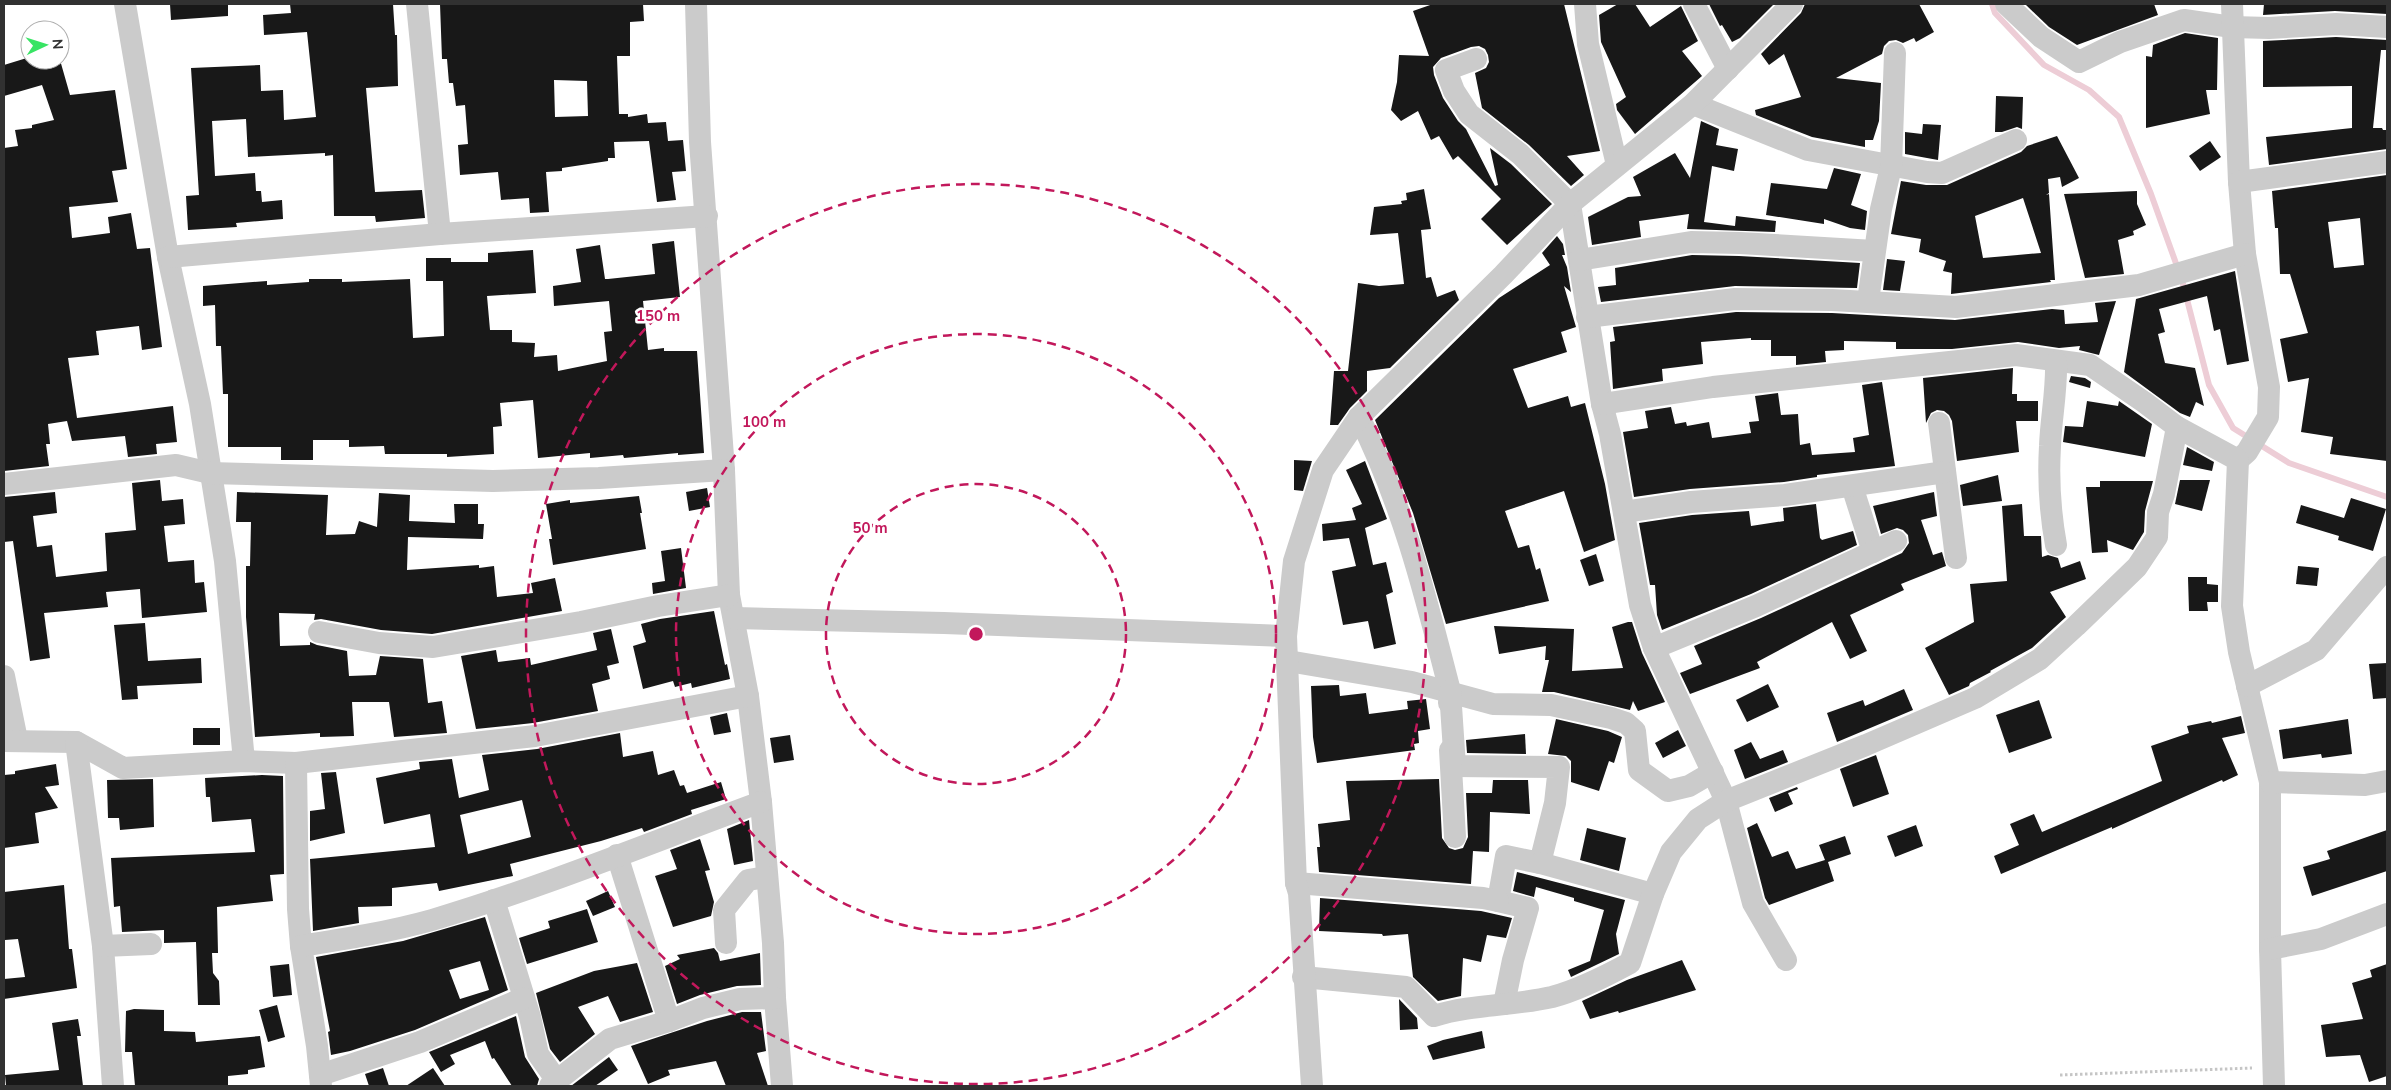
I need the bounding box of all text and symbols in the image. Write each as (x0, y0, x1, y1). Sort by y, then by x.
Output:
north arrow (20, 20, 70, 70)
text: N (48, 38, 67, 50)
text: 150 m (636, 306, 680, 326)
text: 100 m (742, 412, 786, 432)
text: 50 m (852, 518, 888, 538)
centre of rings (967, 625, 985, 643)

